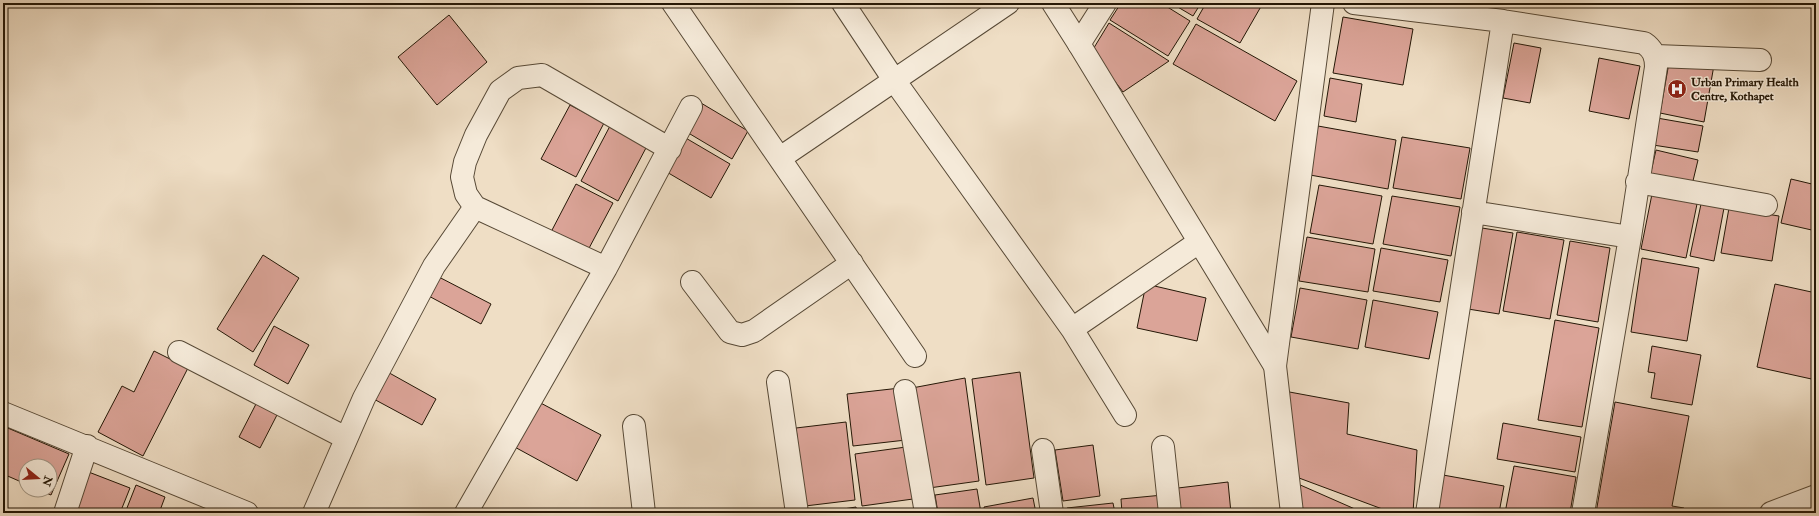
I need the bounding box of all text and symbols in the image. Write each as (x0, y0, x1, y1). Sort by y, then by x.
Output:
place label: Urban Primary Health Centre, Kothapet (1691, 75, 1799, 104)
hospital icon: Urban Primary Health Centre, Kothapet (1666, 78, 1688, 100)
north arrow (18, 458, 58, 498)
text: N (39, 473, 55, 489)

